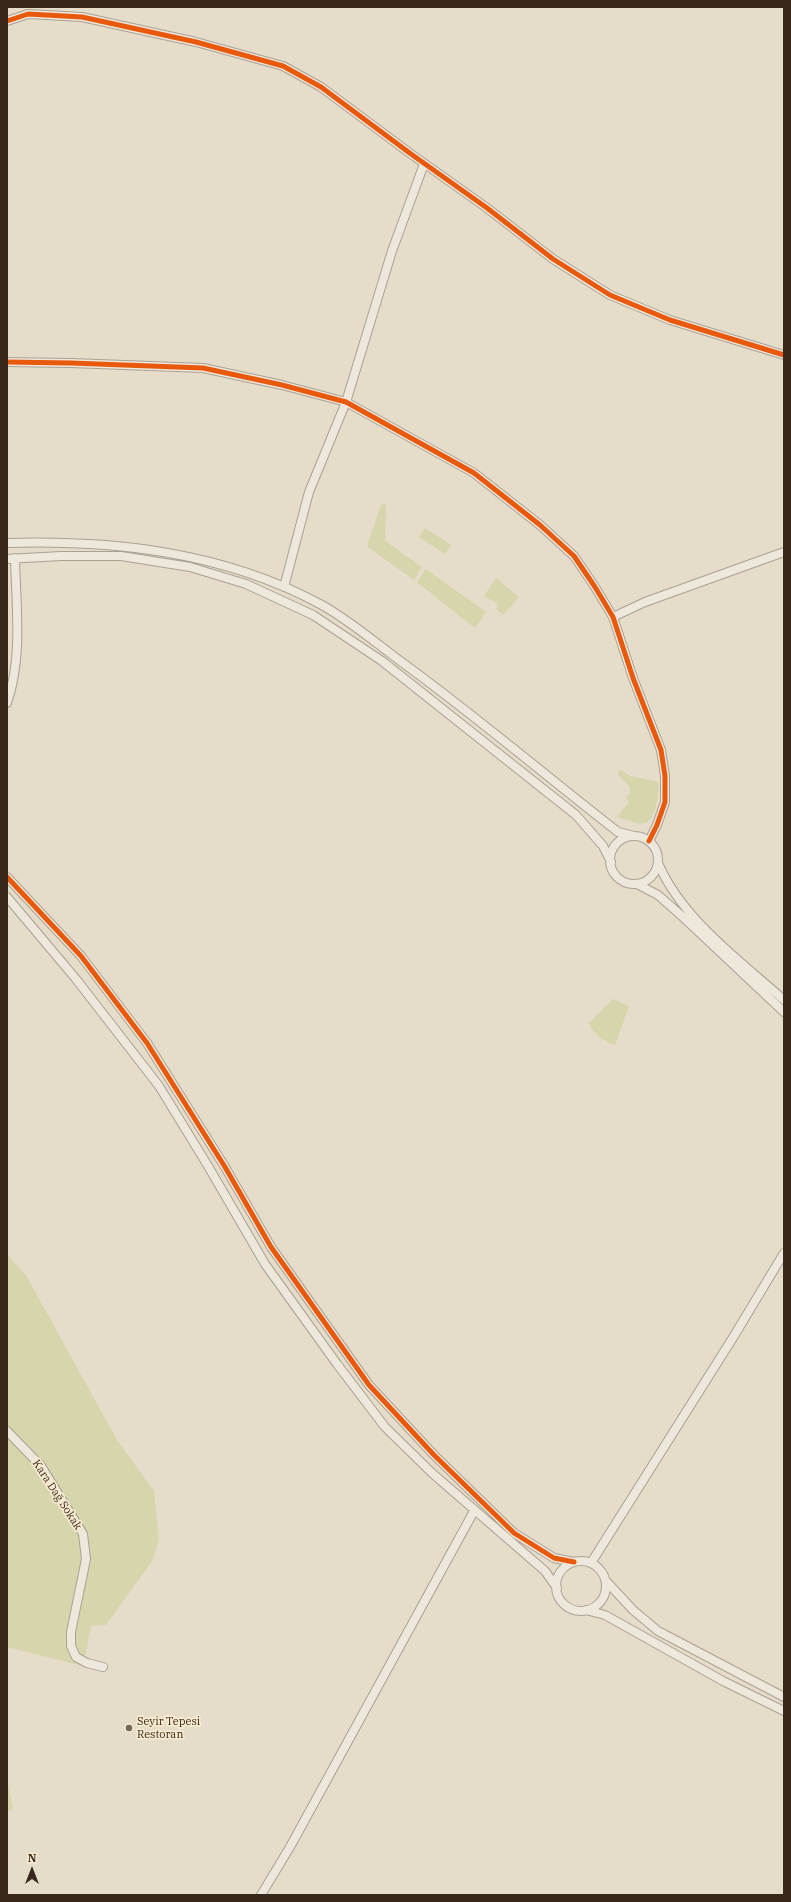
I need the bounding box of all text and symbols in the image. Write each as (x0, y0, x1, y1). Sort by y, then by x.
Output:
street label: Kara Dağ Sokak (29, 1457, 85, 1533)
place label: Seyir Tepesi Restoran (137, 1715, 200, 1741)
marker: Seyir Tepesi Restoran (124, 1723, 134, 1733)
north arrow (12, 1850, 52, 1890)
text: N (28, 1851, 36, 1865)

